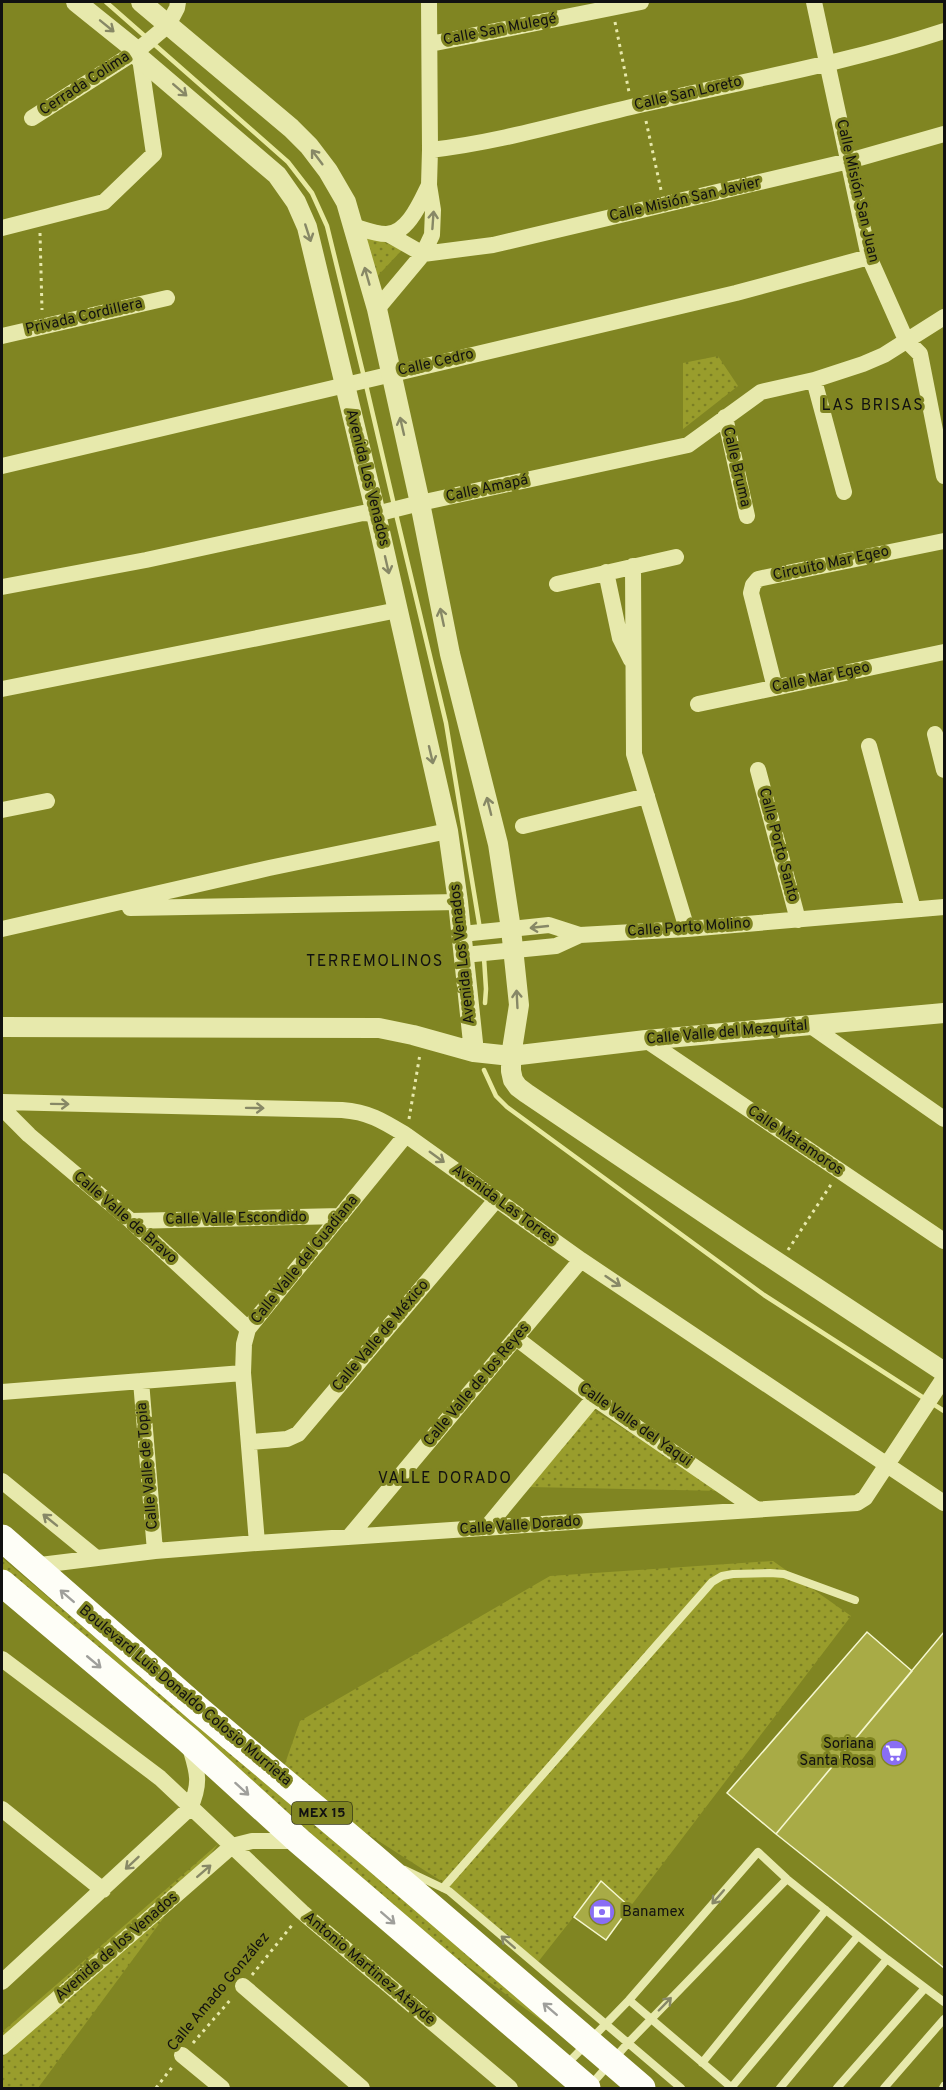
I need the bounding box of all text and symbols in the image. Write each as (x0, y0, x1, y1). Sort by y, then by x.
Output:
street label: Calle San Mulegé (442, 10, 558, 50)
one-way arrow (99, 20, 115, 33)
street label: Cerrada Colima (36, 48, 134, 120)
street label: Calle San Loreto (632, 72, 744, 116)
one-way arrow (172, 83, 187, 97)
street label: Calle Misión San Juan (831, 118, 883, 264)
one-way arrow (311, 149, 323, 165)
street label: Calle Misión San Javier (607, 173, 763, 227)
one-way arrow (427, 211, 438, 231)
one-way arrow (303, 223, 314, 242)
one-way arrow (361, 267, 373, 286)
street label: Privada Cordillera (24, 294, 144, 340)
street label: Calle Cedro (396, 345, 476, 381)
district label: LAS BRISAS (822, 396, 924, 416)
street label: Avenida Los Venados (341, 407, 393, 549)
one-way arrow (396, 417, 408, 436)
street label: Calle Bruma (718, 425, 754, 509)
street label: Calle Amapá (444, 471, 530, 507)
street label: Circuito Mar Egeo (771, 542, 891, 586)
one-way arrow (382, 555, 394, 574)
one-way arrow (436, 607, 448, 626)
street label: Calle Mar Egeo (770, 658, 872, 698)
one-way arrow (425, 745, 437, 764)
street label: Calle Porto Santo (754, 786, 802, 904)
one-way arrow (483, 797, 495, 816)
street label: Avenida Los Venados (446, 883, 480, 1025)
street label: Calle Porto Molino (627, 914, 751, 942)
one-way arrow (529, 921, 549, 932)
district label: TERREMOLINOS (306, 952, 444, 972)
one-way arrow (512, 989, 523, 1009)
street label: Calle Valle del Mezquital (645, 1016, 809, 1050)
one-way arrow (49, 1098, 69, 1109)
one-way arrow (244, 1102, 264, 1114)
street label: Calle Matamoros (743, 1102, 847, 1180)
one-way arrow (428, 1151, 444, 1163)
street label: Avenida Las Torres (448, 1160, 560, 1250)
street label: Calle Valle de Bravo (69, 1168, 181, 1268)
street label: Calle Valle del Guadiana (247, 1192, 363, 1328)
street label: Calle Valle Escondido (165, 1208, 307, 1230)
one-way arrow (605, 1275, 622, 1288)
street label: Calle Valle de México (329, 1276, 433, 1396)
street label: Calle Valle de los Reyes (420, 1319, 534, 1451)
street label: Calle Valle del Yaqui (575, 1379, 695, 1471)
street label: Calle Valle de Topia (133, 1402, 163, 1530)
district label: VALLE DORADO (378, 1469, 512, 1489)
street label: Calle Valle Dorado (459, 1512, 581, 1540)
one-way arrow (42, 1514, 58, 1527)
one-way arrow (59, 1589, 74, 1603)
street label: Boulevard Luis Donaldo Colosio Murrieta (75, 1601, 295, 1791)
one-way arrow (86, 1655, 102, 1668)
place label: Soriana Santa Rosa (799, 1735, 874, 1771)
supermarket icon: Soriana Santa Rosa (879, 1738, 909, 1768)
one-way arrow (234, 1782, 249, 1796)
road number: MEX 15 (292, 1802, 352, 1824)
one-way arrow (125, 1855, 140, 1869)
one-way arrow (197, 1864, 212, 1878)
street label: Avenida de los Venados (52, 1889, 182, 2005)
one-way arrow (711, 1889, 725, 1904)
bank icon: Banamex (587, 1897, 617, 1927)
place label: Banamex (622, 1903, 685, 1922)
street label: Antonio Martinez Atayde (299, 1908, 439, 2030)
one-way arrow (380, 1911, 395, 1925)
street label: Calle Amado González (164, 1929, 274, 2055)
one-way arrow (501, 1935, 516, 1949)
one-way arrow (657, 1997, 672, 2012)
one-way arrow (543, 2002, 558, 2016)

